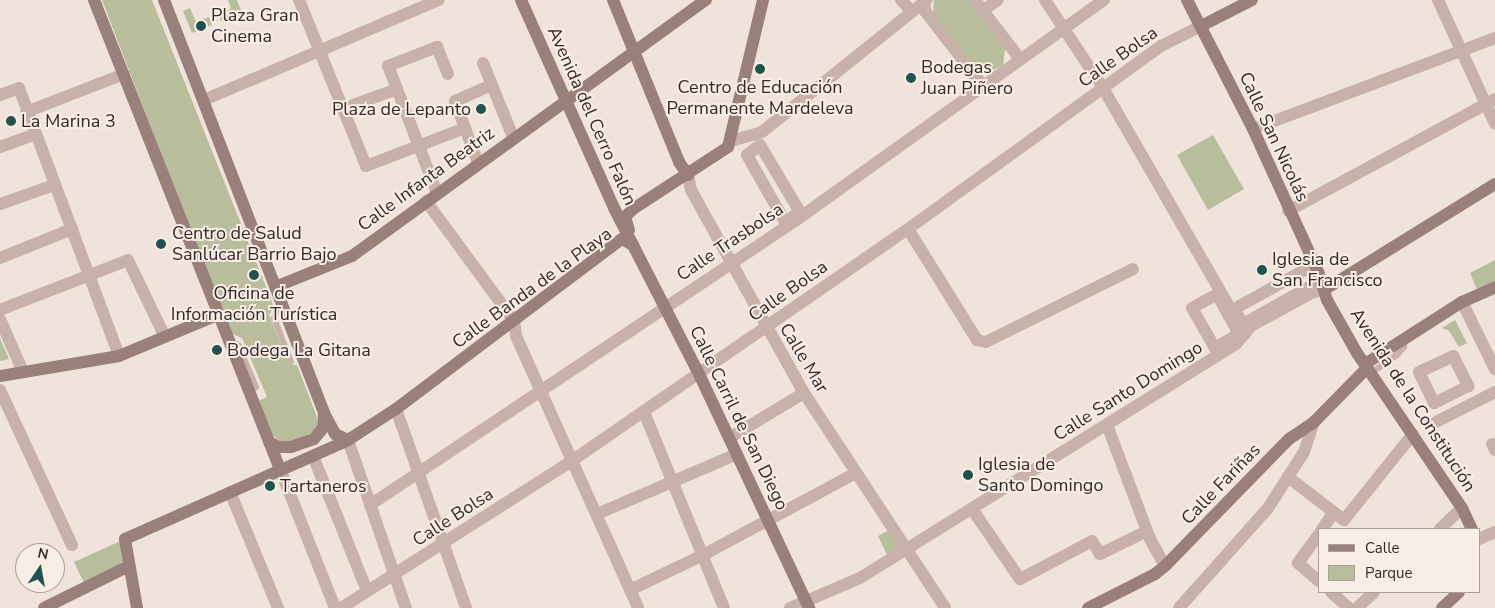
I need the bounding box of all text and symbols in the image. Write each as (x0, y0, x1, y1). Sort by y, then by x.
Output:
place label: Plaza Gran Cinema (211, 5, 299, 48)
marker: Plaza Gran Cinema (195, 20, 207, 32)
street label: Calle Bolsa (1074, 22, 1162, 92)
street label: Avenida del Cerro Falón (543, 23, 641, 209)
place label: Bodegas Juan Piñero (921, 57, 1013, 100)
marker: Centro de Educación Permanente Mardeleva (754, 63, 766, 75)
street label: Calle San Nicolás (1234, 69, 1314, 205)
marker: Bodegas Juan Piñero (905, 72, 917, 84)
place label: Centro de Educación Permanente Mardeleva (666, 77, 854, 120)
place label: Plaza de Lepanto (332, 98, 471, 120)
marker: Plaza de Lepanto (475, 103, 487, 115)
place label: La Marina 3 (21, 110, 116, 132)
marker: La Marina 3 (5, 115, 17, 127)
street label: Calle Infanta Beatriz (353, 122, 499, 236)
street label: Calle Trasbolsa (673, 198, 787, 286)
place label: Centro de Salud Sanlúcar Barrio Bajo (172, 223, 337, 266)
street label: Calle Banda de la Playa (448, 223, 616, 353)
marker: Centro de Salud Sanlúcar Barrio Bajo (154, 237, 168, 251)
place label: Iglesia de San Francisco (1272, 249, 1383, 292)
street label: Calle Bolsa (744, 256, 832, 326)
marker: Iglesia de San Francisco (1256, 264, 1268, 276)
marker: Oficina de Información Turística (248, 269, 260, 281)
place label: Oficina de Información Turística (171, 283, 337, 326)
street label: Avenida de la Constitución (1346, 304, 1480, 496)
street label: Calle Mar (775, 319, 833, 397)
street label: Calle Carril de San Diego (685, 322, 793, 514)
street label: Calle Santo Domingo (1050, 336, 1206, 446)
place label: Bodega La Gitana (227, 339, 371, 361)
marker: Bodega La Gitana (211, 344, 223, 356)
street label: Calle Fariñas (1177, 439, 1265, 529)
place label: Iglesia de Santo Domingo (978, 454, 1103, 496)
marker: Iglesia de Santo Domingo (962, 469, 974, 481)
place label: Tartaneros (280, 475, 367, 497)
marker: Tartaneros (264, 480, 276, 492)
street label: Calle Bolsa (409, 483, 497, 551)
legend (1318, 528, 1480, 593)
text: Calle (1365, 538, 1400, 558)
north arrow (15, 543, 65, 593)
text: N (36, 543, 50, 564)
text: Parque (1365, 563, 1413, 583)

